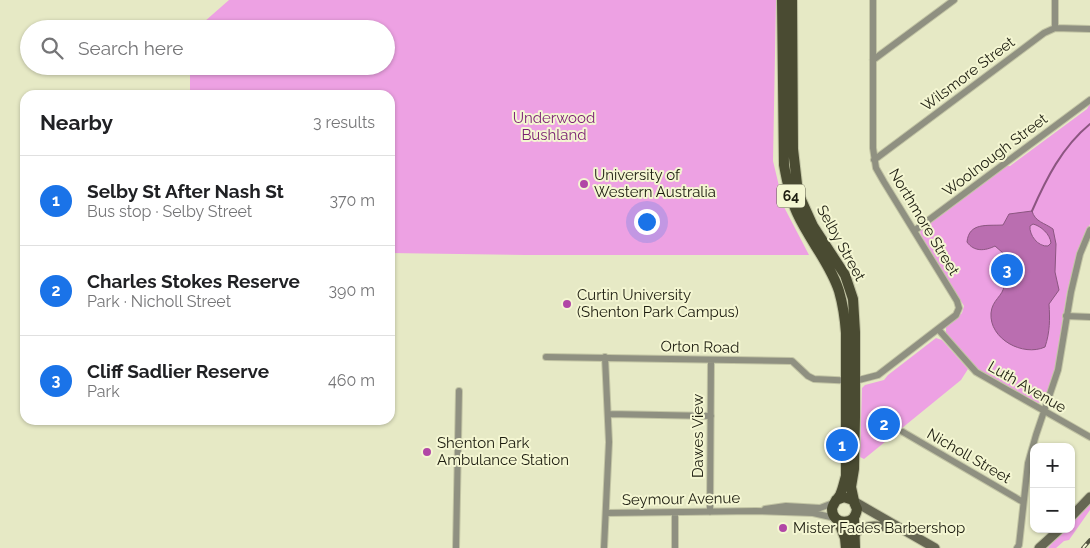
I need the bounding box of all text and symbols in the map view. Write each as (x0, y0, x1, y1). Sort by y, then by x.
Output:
search box (20, 20, 395, 75)
street label: Wilsmore Street (918, 33, 1018, 115)
icon: search (38, 34, 66, 62)
text: Search here (78, 37, 184, 59)
park label: Underwood Bushland (513, 109, 595, 144)
text: Nearby (40, 110, 113, 135)
street label: Woolnough Street (939, 110, 1051, 200)
text: 3 results (313, 113, 375, 132)
street label: Northmore Street (885, 165, 963, 279)
place label: University of Western Australia (594, 166, 716, 201)
marker: University of Western Australia (578, 178, 590, 190)
text: Selby St After Nash St (87, 180, 284, 202)
road number: 64 (777, 185, 805, 208)
text: 1 (52, 191, 60, 210)
text: 370 m (329, 191, 375, 210)
text: Bus stop · Selby Street (87, 202, 252, 221)
street label: Selby Street (813, 202, 869, 284)
your location (634, 209, 660, 235)
pin: 3 (991, 251, 1023, 289)
text: Charles Stokes Reserve (87, 270, 300, 292)
text: 2 (51, 281, 61, 300)
text: 390 m (329, 281, 375, 300)
place label: Curtin University (Shenton Park Campus) (577, 286, 739, 321)
text: Park · Nicholl Street (87, 292, 231, 311)
marker: Curtin University (Shenton Park Campus) (561, 298, 573, 310)
street label: Orton Road (660, 337, 740, 357)
street label: Luth Avenue (985, 357, 1070, 417)
text: Cliff Sadlier Reserve (87, 360, 269, 382)
text: 3 (52, 371, 60, 390)
text: 460 m (328, 371, 375, 390)
text: Park (87, 382, 120, 401)
street label: Dawes View (689, 394, 707, 478)
pin: 2 (868, 405, 900, 443)
street label: Nicholl Street (924, 425, 1014, 487)
pin: 1 (826, 426, 858, 464)
place label: Shenton Park Ambulance Station (437, 434, 569, 469)
map controls (1030, 443, 1075, 533)
button: + (1030, 443, 1075, 488)
marker: Shenton Park Ambulance Station (421, 446, 433, 458)
button: − (1030, 488, 1075, 533)
street label: Seymour Avenue (622, 489, 741, 509)
place label: Mister Fades Barbershop (793, 519, 965, 537)
marker: Mister Fades Barbershop (777, 522, 789, 534)

